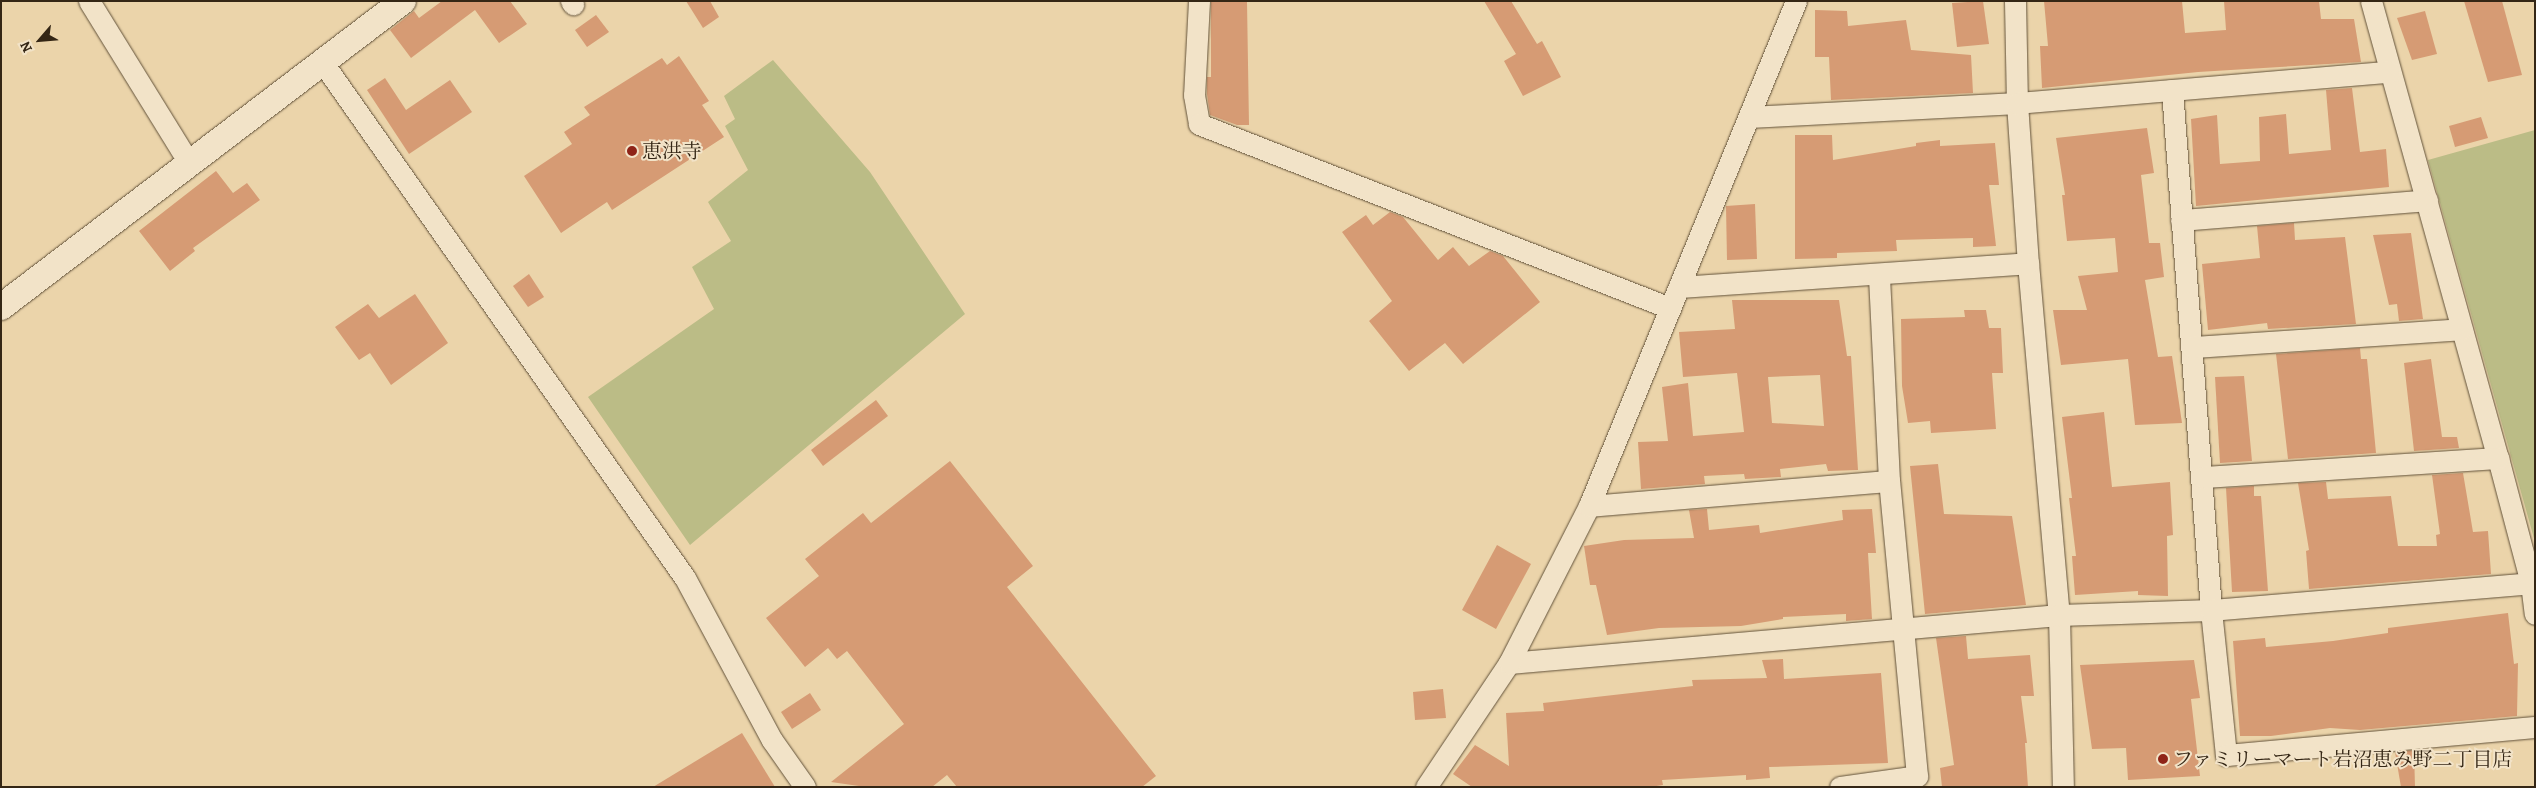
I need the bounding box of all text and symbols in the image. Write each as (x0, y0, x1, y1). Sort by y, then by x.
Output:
north arrow (15, 15, 65, 65)
text: N (15, 38, 37, 56)
place label: 恵洪寺 (642, 139, 702, 163)
marker: 恵洪寺 (626, 145, 638, 157)
place label: ファミリーマート岩沼恵み野二丁目店 (2173, 747, 2513, 771)
marker: ファミリーマート岩沼恵み野二丁目店 (2157, 753, 2169, 765)

